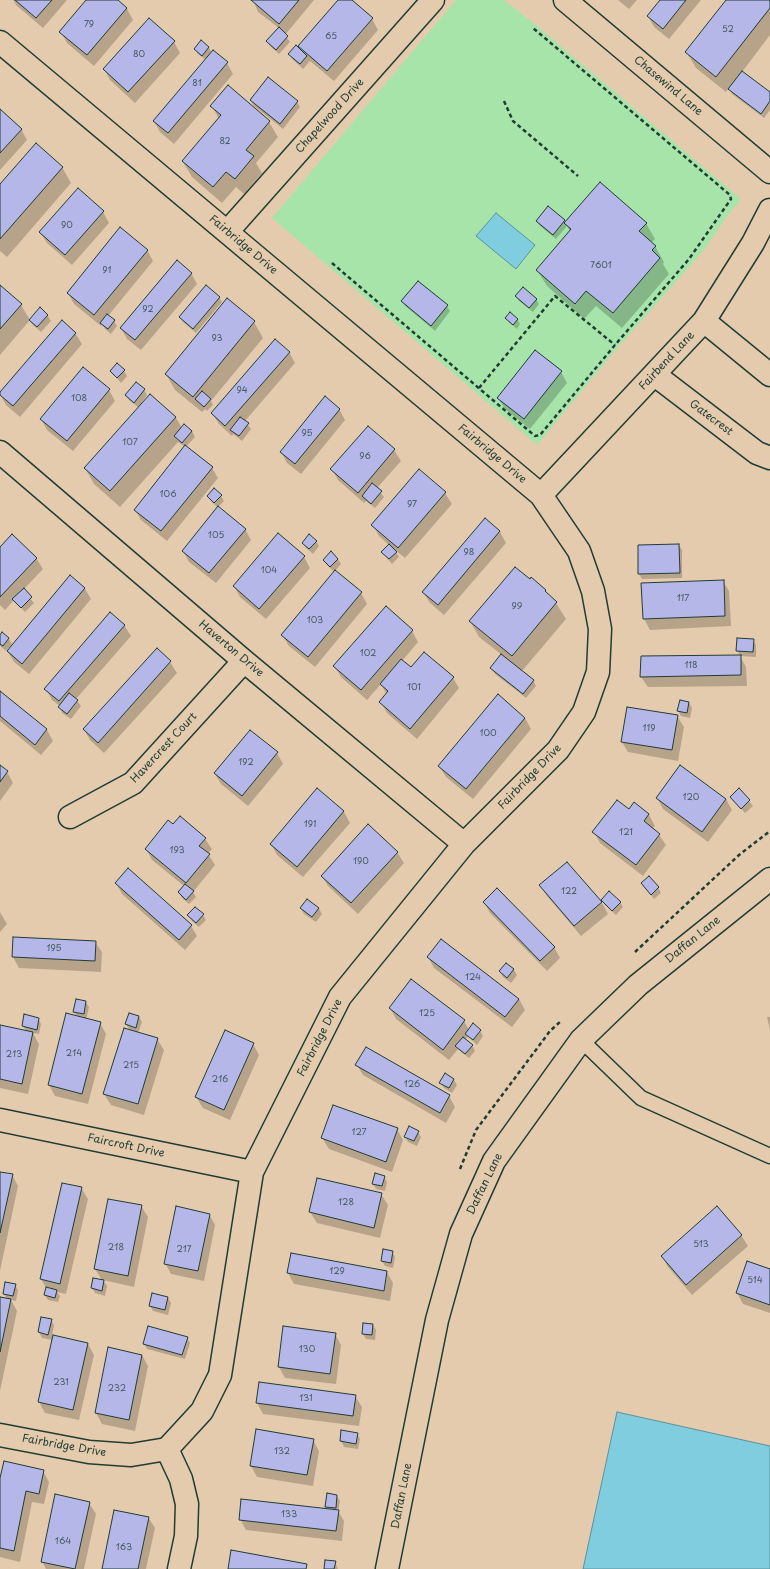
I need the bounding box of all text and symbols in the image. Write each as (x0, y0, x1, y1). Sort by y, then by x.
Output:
house number: 79 (84, 20, 94, 30)
house number: 52 (722, 25, 734, 35)
house number: 65 (325, 32, 337, 42)
house number: 80 (133, 50, 145, 60)
street label: Chasewind Lane (631, 53, 705, 119)
street label: Chapelwood Drive (293, 76, 367, 156)
house number: 81 (192, 79, 202, 89)
house number: 82 (219, 137, 231, 147)
street label: Fairbridge Drive (206, 213, 280, 277)
house number: 90 (61, 221, 73, 231)
house number: 7601 (590, 261, 612, 271)
house number: 91 (102, 266, 112, 276)
house number: 92 (142, 305, 154, 315)
street label: Fairbend Lane (636, 329, 698, 393)
house number: 93 (212, 334, 222, 344)
house number: 94 (236, 386, 248, 396)
house number: 108 (71, 394, 87, 404)
street label: Gatecrest (687, 397, 735, 439)
street label: Fairbridge Drive (455, 422, 529, 486)
house number: 95 (301, 429, 313, 439)
house number: 107 (122, 438, 138, 448)
house number: 96 (359, 452, 371, 462)
house number: 106 (160, 490, 176, 500)
house number: 97 (407, 500, 417, 510)
house number: 105 (208, 531, 224, 541)
house number: 98 (464, 548, 474, 558)
house number: 104 (261, 566, 277, 576)
house number: 117 (677, 594, 689, 604)
house number: 99 (512, 602, 522, 612)
house number: 103 (307, 616, 323, 626)
street label: Haverton Drive (196, 618, 266, 680)
house number: 102 (360, 649, 376, 659)
house number: 118 (684, 661, 698, 671)
house number: 101 (407, 683, 421, 693)
street label: Havercrest Court (128, 710, 200, 786)
house number: 119 (643, 724, 655, 734)
house number: 100 (479, 729, 497, 739)
street label: Fairbridge Drive (496, 742, 564, 812)
house number: 192 (238, 758, 254, 768)
house number: 120 (683, 793, 699, 803)
house number: 191 (304, 820, 316, 830)
house number: 121 (619, 828, 633, 838)
house number: 193 (169, 846, 185, 856)
house number: 190 (353, 857, 369, 867)
house number: 122 (561, 887, 577, 897)
street label: Daffan Lane (663, 914, 723, 966)
house number: 195 (46, 944, 62, 954)
house number: 124 (465, 973, 481, 983)
street label: Fairbridge Drive (295, 997, 345, 1079)
house number: 125 (419, 1009, 435, 1019)
house number: 214 (66, 1049, 82, 1059)
house number: 213 (6, 1050, 22, 1060)
house number: 215 (123, 1061, 139, 1071)
house number: 216 (212, 1075, 228, 1085)
house number: 126 (404, 1080, 420, 1090)
house number: 127 (351, 1128, 367, 1138)
street label: Faircroft Drive (86, 1131, 166, 1161)
street label: Daffan Lane (464, 1151, 506, 1217)
house number: 128 (338, 1198, 354, 1208)
house number: 513 (693, 1240, 709, 1250)
house number: 218 (108, 1243, 124, 1253)
house number: 217 (176, 1245, 192, 1255)
house number: 129 (329, 1267, 345, 1277)
house number: 514 (747, 1276, 763, 1286)
house number: 130 (299, 1345, 315, 1355)
house number: 231 (53, 1378, 69, 1388)
house number: 232 (108, 1384, 126, 1394)
house number: 131 (299, 1394, 313, 1404)
street label: Fairbridge Drive (21, 1432, 107, 1460)
house number: 132 (274, 1447, 290, 1457)
street label: Daffan Lane (389, 1462, 415, 1530)
house number: 133 (281, 1510, 297, 1520)
house number: 164 (55, 1537, 71, 1547)
house number: 163 (116, 1543, 132, 1553)

